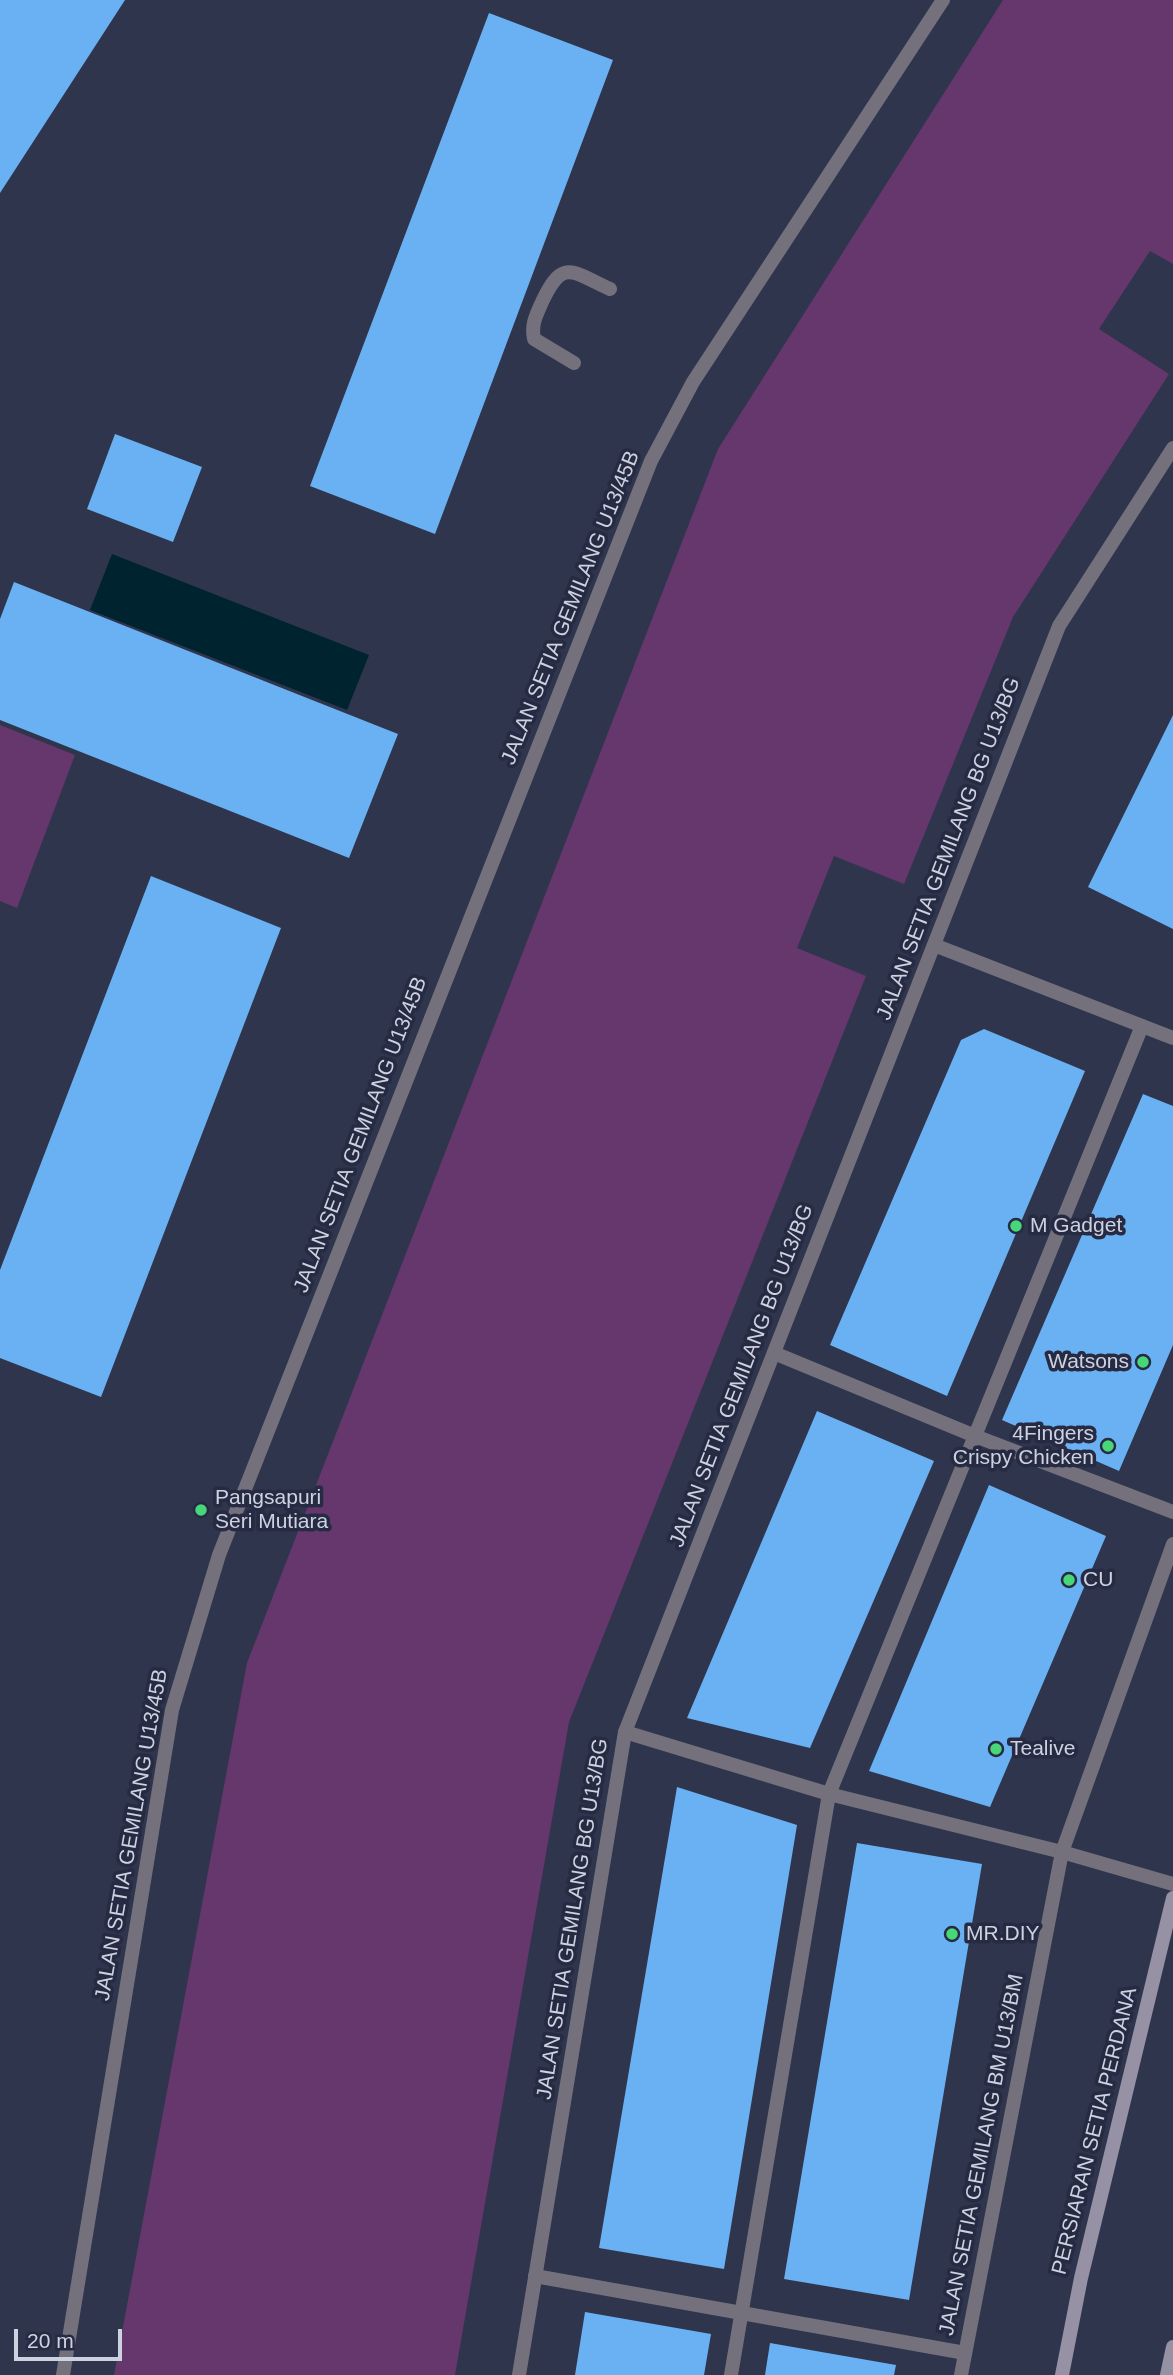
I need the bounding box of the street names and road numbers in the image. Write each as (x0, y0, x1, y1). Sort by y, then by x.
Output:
street label: JALAN SETIA GEMILANG U13/45B (496, 447, 646, 769)
street label: JALAN SETIA GEMILANG BG U13/BG (872, 674, 1026, 1024)
street label: JALAN SETIA GEMILANG U13/45B (289, 974, 433, 1296)
street label: JALAN SETIA GEMILANG BG U13/BG (665, 1201, 819, 1551)
street label: JALAN SETIA GEMILANG U13/45B (90, 1667, 174, 2003)
street label: JALAN SETIA GEMILANG BG U13/BG (532, 1737, 614, 2101)
street label: JALAN SETIA GEMILANG BM U13/BM (935, 1972, 1029, 2338)
street label: PERSIARAN SETIA PERDANA (1047, 1985, 1143, 2277)

